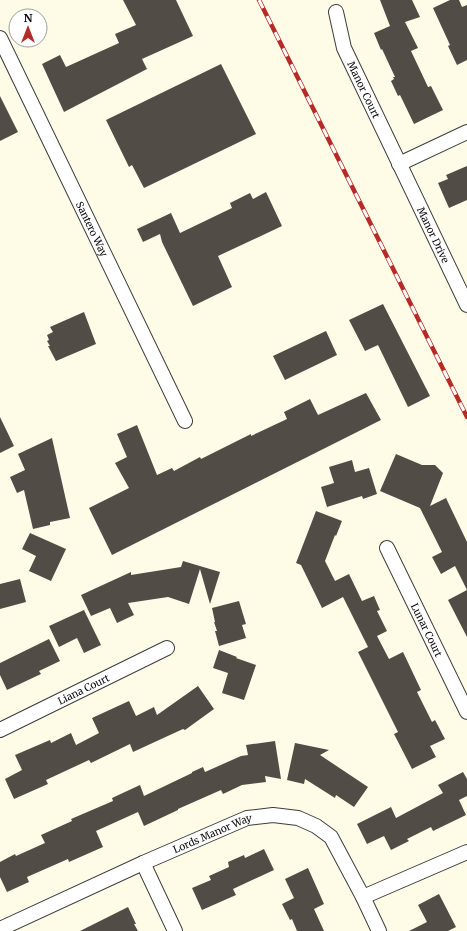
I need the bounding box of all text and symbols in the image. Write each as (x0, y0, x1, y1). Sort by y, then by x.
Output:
north arrow (8, 8, 48, 48)
text: N (24, 11, 33, 25)
street label: Manor Court (344, 59, 383, 120)
street label: Santero Way (73, 199, 111, 259)
street label: Manor Drive (414, 205, 452, 265)
street label: Lunar Court (408, 601, 445, 659)
street label: Liana Court (56, 671, 112, 708)
street label: Lords Manor Way (171, 811, 253, 856)

